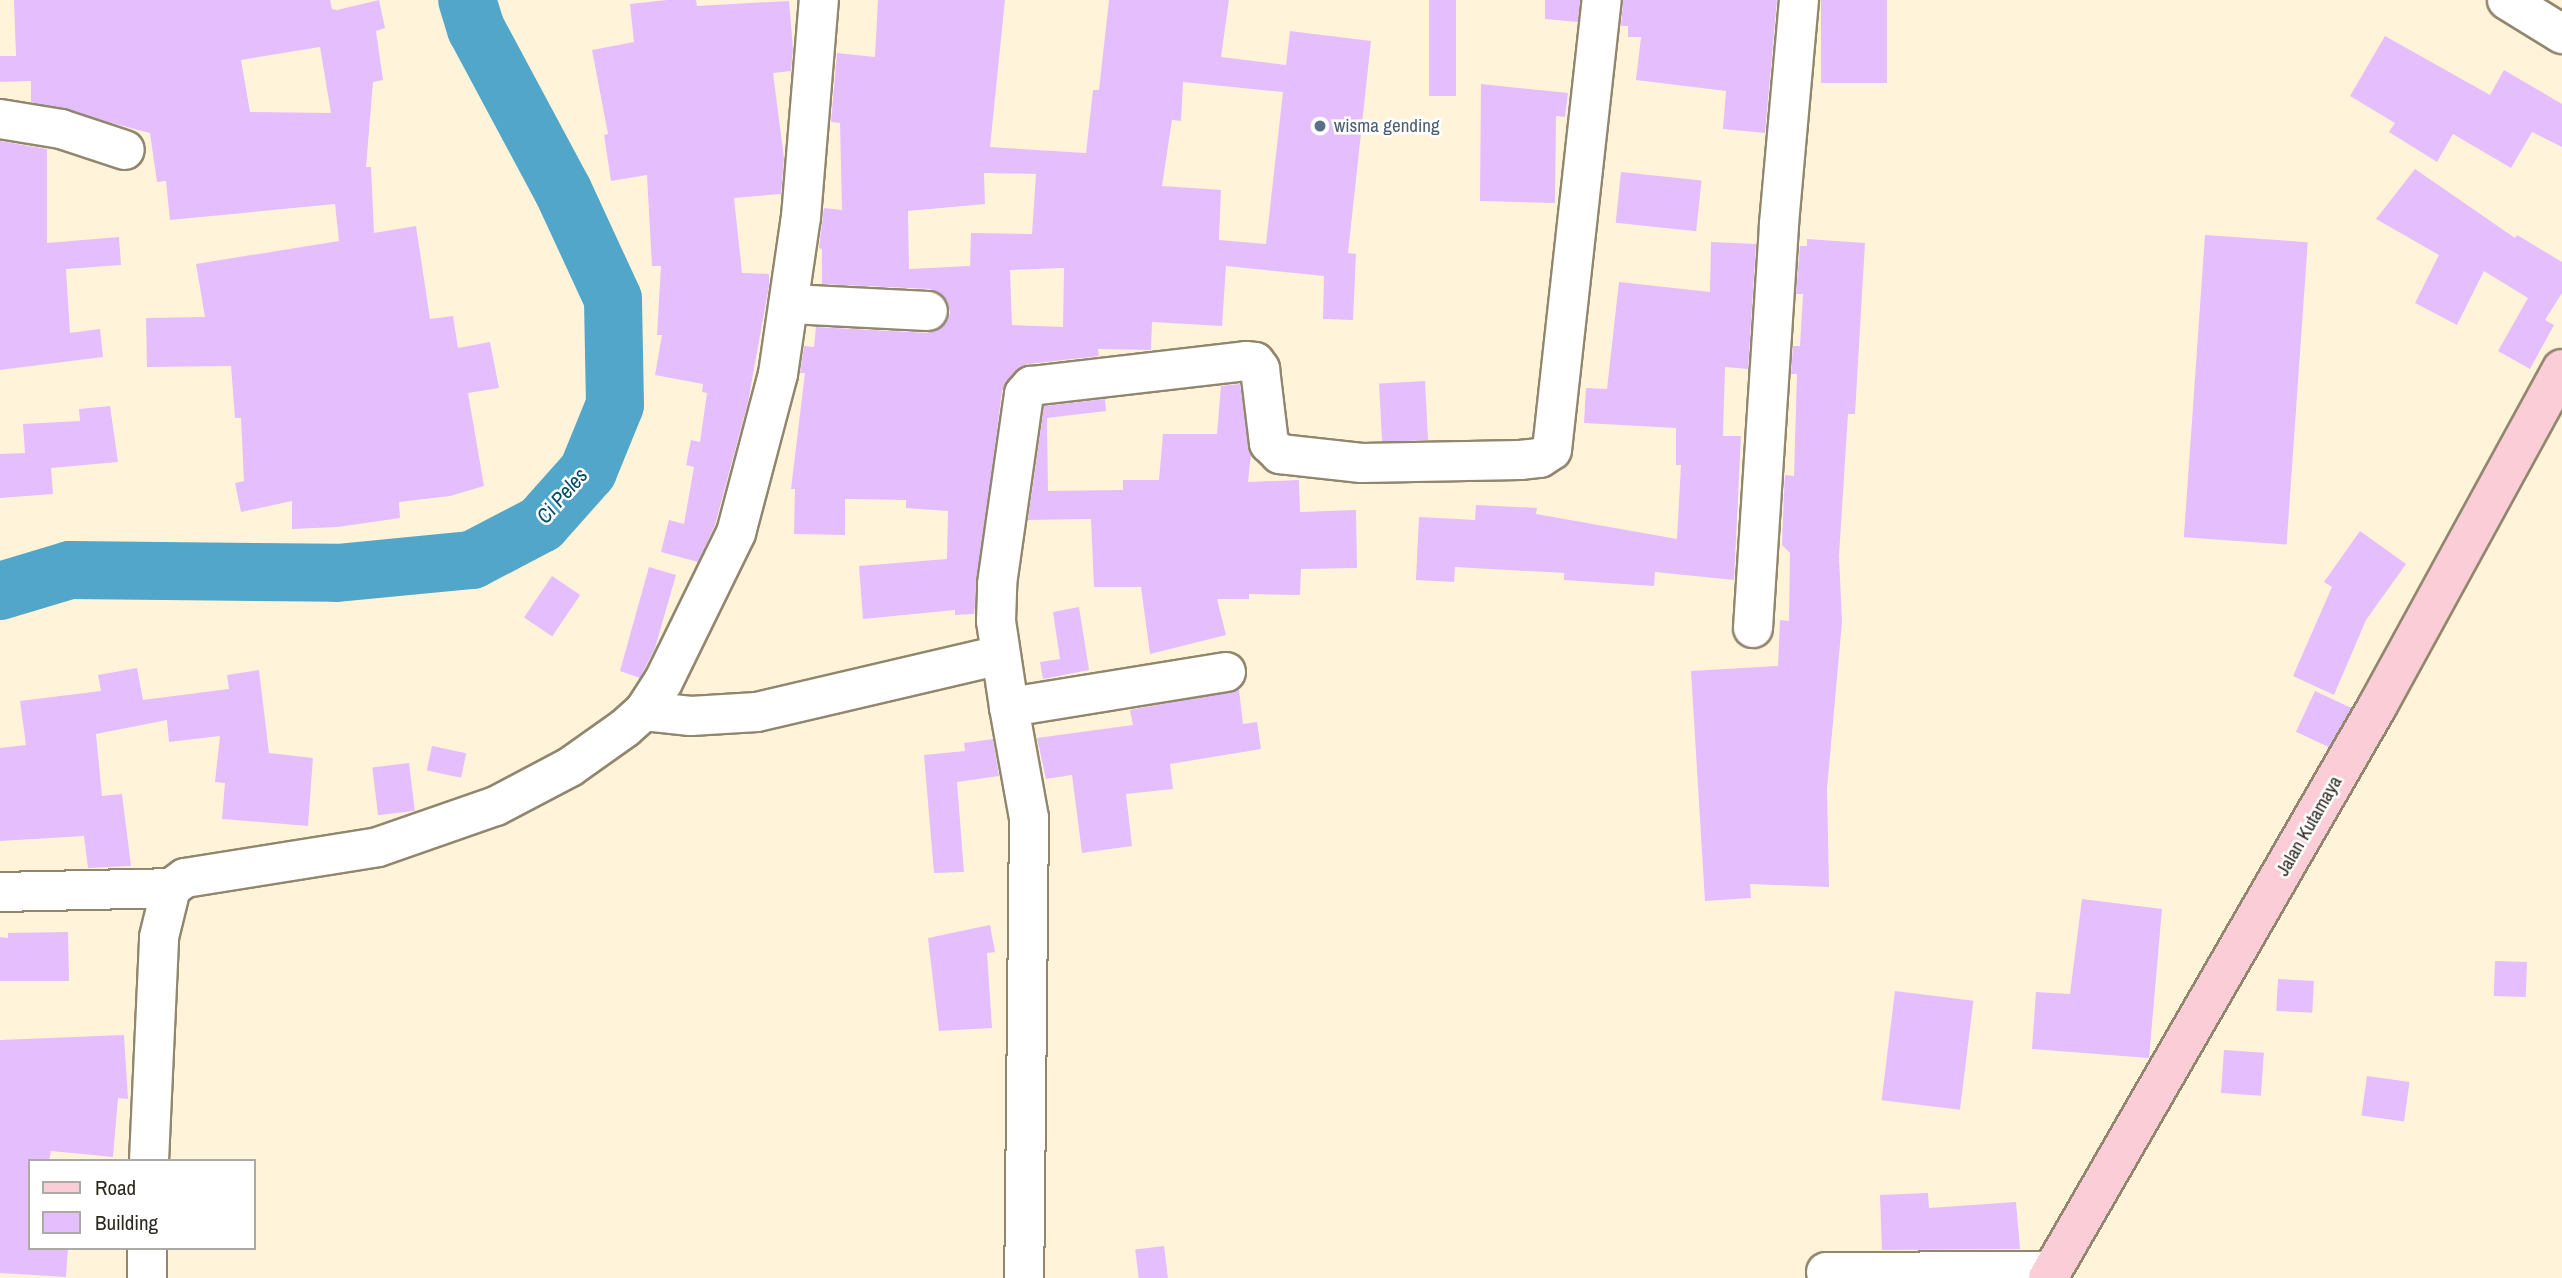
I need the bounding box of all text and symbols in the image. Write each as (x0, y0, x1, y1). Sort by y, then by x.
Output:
place label: wisma gending (1334, 115, 1440, 137)
marker: wisma gending (1312, 118, 1328, 134)
water label: Ci Peles (531, 463, 593, 529)
street label: Jalan Kutamaya (2271, 772, 2347, 880)
legend (28, 1159, 256, 1250)
text: Road (95, 1173, 136, 1202)
text: Building (95, 1208, 158, 1237)

